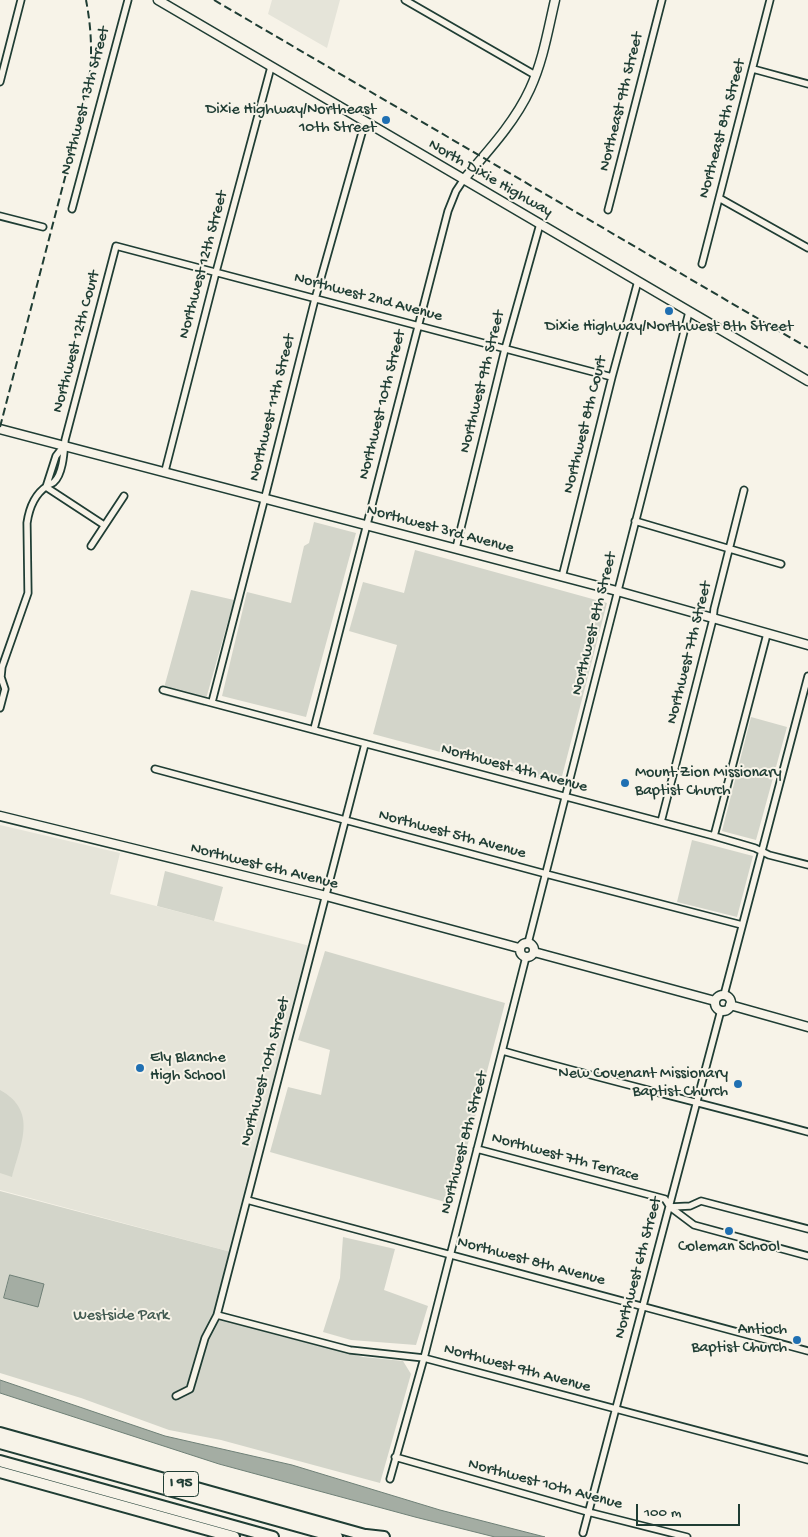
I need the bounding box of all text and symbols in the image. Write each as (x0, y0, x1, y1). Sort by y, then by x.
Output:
street label: Northwest 13th Street (57, 25, 115, 177)
street label: Northeast 9th Street (595, 31, 649, 173)
street label: Northeast 8th Street (695, 57, 751, 201)
place label: Dixie Highway/Northeast 10th Street (206, 101, 376, 139)
marker: Dixie Highway/Northeast 10th Street (380, 114, 392, 126)
street label: North Dixie Highway (424, 136, 556, 222)
street label: Northwest 12th Street (175, 189, 233, 341)
street label: Northwest 12th Court (49, 269, 105, 415)
street label: Northwest 2nd Avenue (292, 269, 444, 327)
marker: Dixie Highway/Northwest 8th Street (663, 305, 675, 317)
street label: Northwest 9th Street (456, 309, 510, 455)
place label: Dixie Highway/Northwest 8th Street (545, 318, 793, 338)
street label: Northwest 10th Street (355, 328, 411, 482)
street label: Northwest 11th Street (245, 332, 301, 484)
street label: Northwest 8th Court (560, 354, 612, 496)
street label: Northwest 3rd Avenue (364, 501, 516, 559)
street label: Northwest 8th Street (568, 550, 622, 698)
street label: Northwest 7th Street (663, 580, 717, 726)
street label: Northwest 4th Avenue (439, 740, 589, 798)
place label: Mount Zion Missionary Baptist Church (635, 764, 782, 802)
marker: Mount Zion Missionary Baptist Church (619, 777, 631, 789)
street label: Northwest 5th Avenue (376, 806, 528, 864)
street label: Northwest 6th Avenue (188, 839, 340, 895)
street label: Northwest 10th Street (237, 995, 295, 1149)
place label: Ely Blanche High School (150, 1049, 226, 1087)
marker: Ely Blanche High School (134, 1062, 146, 1074)
place label: New Covenant Missionary Baptist Church (558, 1065, 728, 1103)
street label: Northwest 8th Street (437, 1070, 493, 1216)
marker: New Covenant Missionary Baptist Church (732, 1078, 744, 1090)
street label: Northwest 7th Terrace (489, 1129, 641, 1187)
street label: Northwest 6th Street (611, 1195, 667, 1341)
marker: Coleman School (723, 1225, 735, 1237)
street label: Northwest 8th Avenue (455, 1233, 607, 1291)
place label: Coleman School (678, 1238, 780, 1258)
park label: Westside Park (73, 1307, 169, 1327)
place label: Antioch Baptist Church (691, 1321, 787, 1359)
marker: Antioch Baptist Church (791, 1334, 803, 1346)
street label: Northwest 9th Avenue (441, 1340, 593, 1398)
street label: Northwest 10th Avenue (466, 1455, 624, 1515)
road number: I 95 (164, 1472, 198, 1496)
scale bar (638, 1494, 742, 1526)
text: 100 m (644, 1504, 681, 1522)

